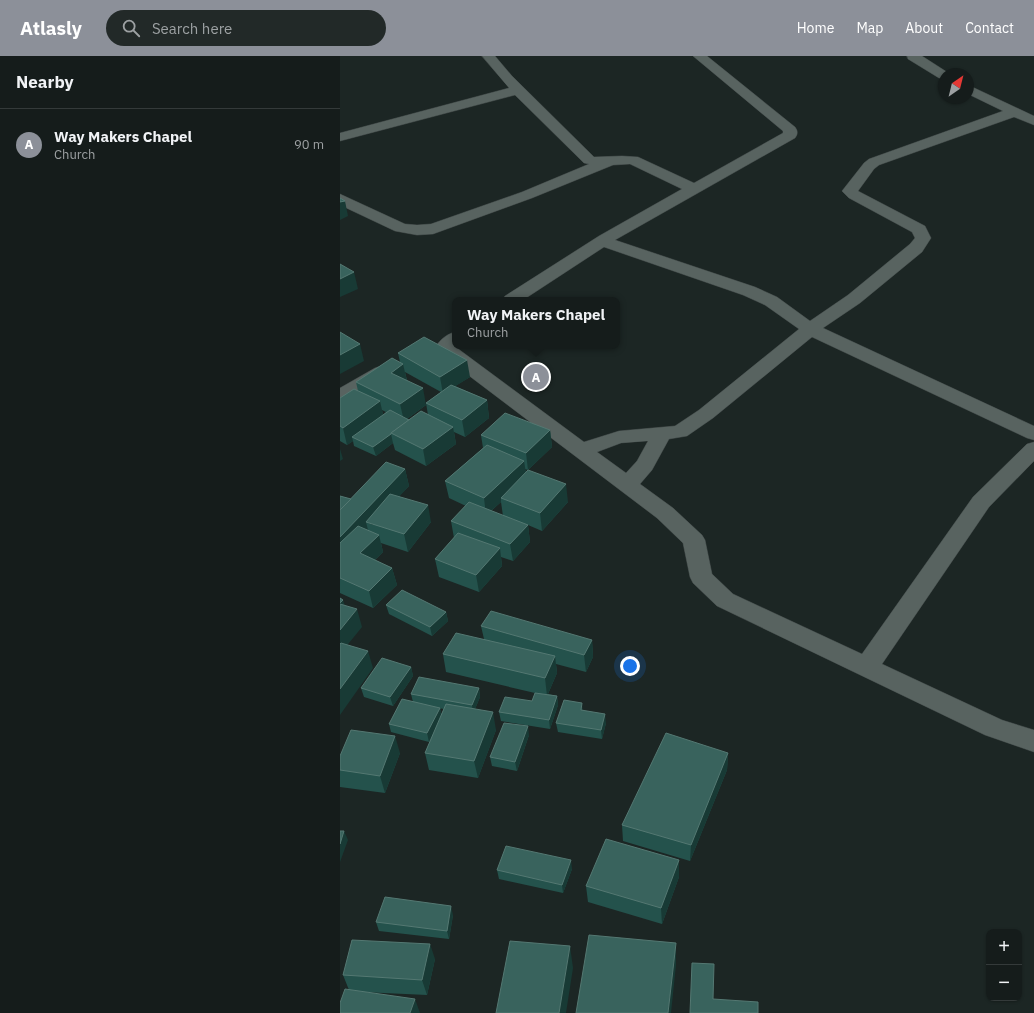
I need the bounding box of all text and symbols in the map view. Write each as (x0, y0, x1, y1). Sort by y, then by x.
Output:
search box (106, 10, 386, 46)
text: Atlasly (20, 16, 82, 40)
icon: search (120, 17, 142, 39)
text: Search here (152, 19, 232, 38)
text: Home (797, 19, 834, 37)
text: Map (856, 19, 883, 37)
text: About (905, 19, 943, 37)
text: Contact (965, 19, 1014, 37)
north arrow (938, 68, 974, 104)
text: Nearby (16, 71, 74, 93)
text: Way Makers Chapel (54, 127, 192, 146)
text: A (25, 136, 33, 153)
text: 90 m (294, 136, 324, 153)
text: Church (54, 146, 95, 163)
popup (452, 297, 620, 349)
text: Way Makers Chapel (467, 305, 605, 324)
text: Church (467, 324, 508, 341)
pin: A (523, 362, 549, 392)
your location (620, 656, 640, 676)
map controls (986, 929, 1022, 1001)
button: + (986, 929, 1022, 965)
button: − (986, 965, 1022, 1001)

